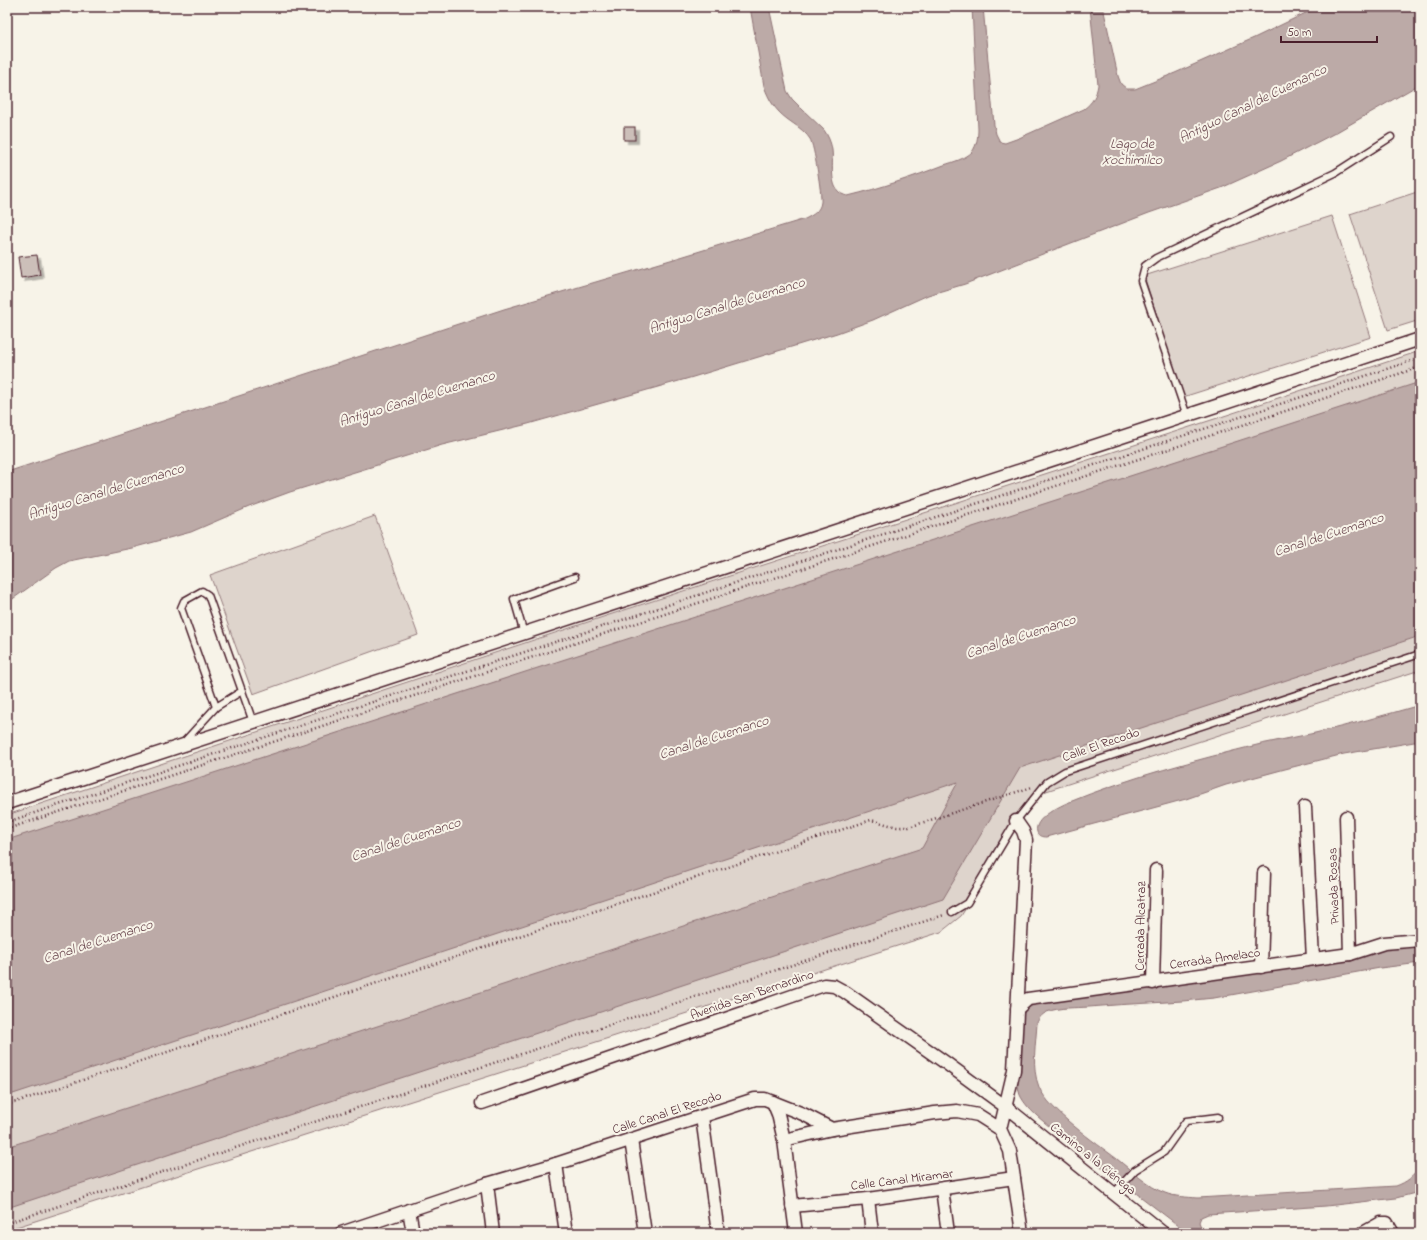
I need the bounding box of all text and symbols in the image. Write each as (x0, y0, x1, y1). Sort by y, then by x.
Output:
scale bar (1281, 18, 1377, 44)
text: 50 m (1287, 24, 1311, 42)
water label: Antiguo Canal de Cuemanco (1176, 59, 1331, 149)
water label: Lago de Xochimilco (1102, 134, 1163, 171)
water label: Antiguo Canal de Cuemanco (647, 272, 808, 340)
water label: Antiguo Canal de Cuemanco (337, 365, 498, 433)
water label: Antiguo Canal de Cuemanco (26, 458, 187, 526)
water label: Canal de Cuemanco (1272, 507, 1387, 563)
water label: Canal de Cuemanco (964, 609, 1079, 665)
water label: Canal de Cuemanco (657, 710, 772, 766)
street label: Calle El Recodo (1060, 723, 1142, 767)
water label: Canal de Cuemanco (349, 812, 464, 868)
street label: Privada Rosas (1323, 847, 1345, 925)
street label: Cerrada Alcatraz (1131, 881, 1151, 971)
water label: Canal de Cuemanco (41, 914, 156, 970)
street label: Cerrada Amelaco (1168, 943, 1262, 975)
street label: Avenida San Bernardino (688, 965, 817, 1025)
street label: Calle Canal El Recodo (610, 1086, 724, 1140)
street label: Camino a la Ciénega (1045, 1118, 1140, 1201)
street label: Calle Canal Miramar (850, 1164, 955, 1196)

